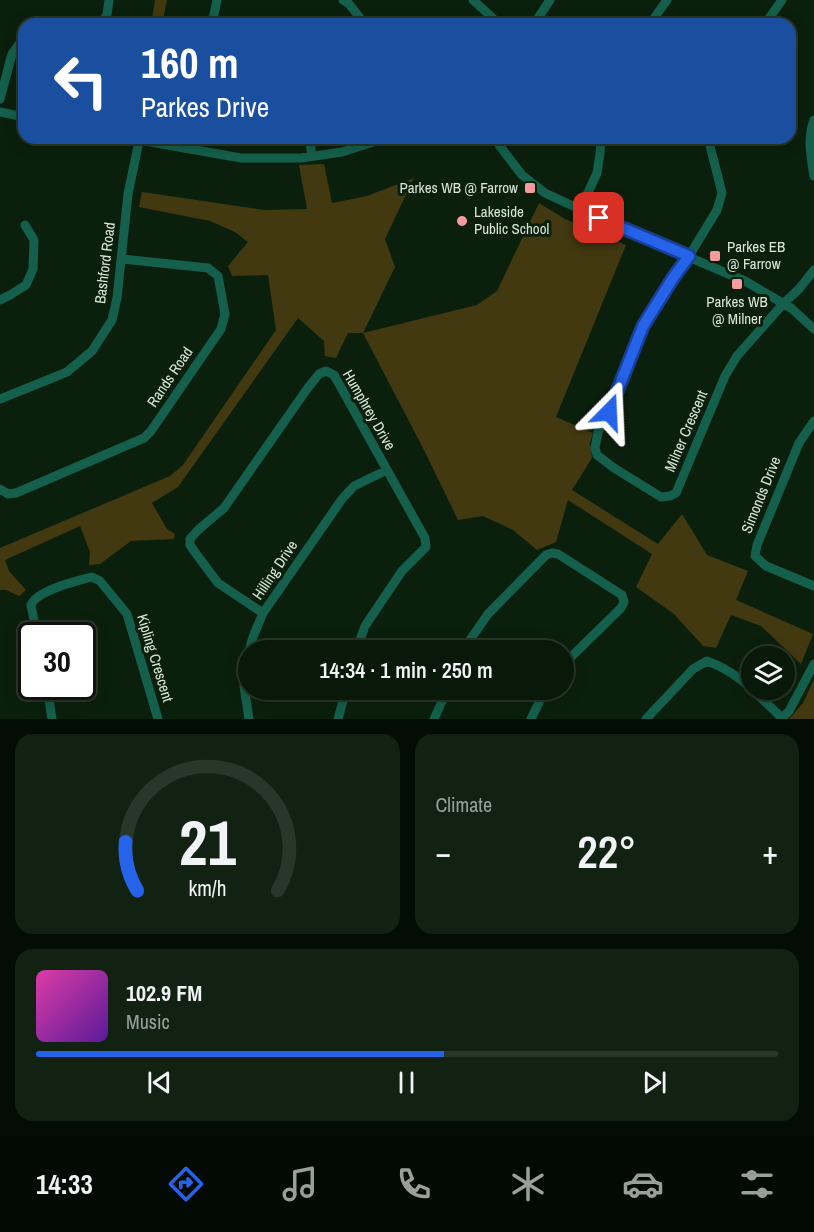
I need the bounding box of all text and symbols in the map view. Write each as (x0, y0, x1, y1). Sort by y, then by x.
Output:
text: 160 m (141, 35, 239, 91)
icon: left (42, 42, 120, 120)
text: Parkes Drive (141, 89, 269, 125)
place label: Parkes WB @ Farrow (399, 177, 518, 198)
marker: Parkes WB @ Farrow (523, 181, 537, 195)
pin (573, 192, 624, 243)
place label: Lakeside Public School (474, 201, 549, 239)
icon: arrive (582, 201, 615, 234)
marker: Lakeside Public School (455, 214, 469, 228)
street label: Bashford Road (89, 221, 120, 305)
place label: Parkes EB @ Farrow (727, 236, 785, 274)
marker: Parkes EB @ Farrow (708, 249, 722, 263)
marker: Parkes WB @ Milner (730, 277, 744, 291)
place label: Parkes WB @ Milner (706, 291, 768, 329)
street label: Rands Road (142, 343, 197, 411)
street label: Humphrey Drive (338, 366, 401, 454)
position arrow (577, 380, 641, 444)
street label: Milner Crescent (659, 386, 712, 475)
street label: Simonds Drive (736, 453, 786, 536)
street label: Hilling Drive (247, 536, 302, 604)
street label: Kipling Crescent (132, 611, 179, 705)
speed limit sign: 30 (18, 622, 96, 700)
map controls (741, 646, 795, 700)
button: layers (741, 646, 795, 700)
text: 14:34 · 1 min · 250 m (319, 655, 493, 685)
text: Climate (436, 791, 492, 818)
text: 21 (179, 800, 236, 884)
text: 22° (577, 821, 636, 882)
text: − (436, 830, 451, 874)
text: + (762, 830, 778, 874)
text: km/h (188, 874, 226, 903)
text: 102.9 FM (126, 978, 202, 1008)
text: Music (126, 1008, 170, 1035)
icon: previous (143, 1066, 176, 1099)
icon: pause (390, 1066, 423, 1099)
icon: next (638, 1066, 671, 1099)
icon: directions (165, 1163, 207, 1205)
icon: music (279, 1163, 321, 1205)
icon: phone (393, 1163, 435, 1205)
icon: climate (507, 1163, 549, 1205)
icon: car (622, 1163, 664, 1205)
icon: filters (736, 1163, 778, 1205)
text: 14:33 (36, 1166, 93, 1202)

